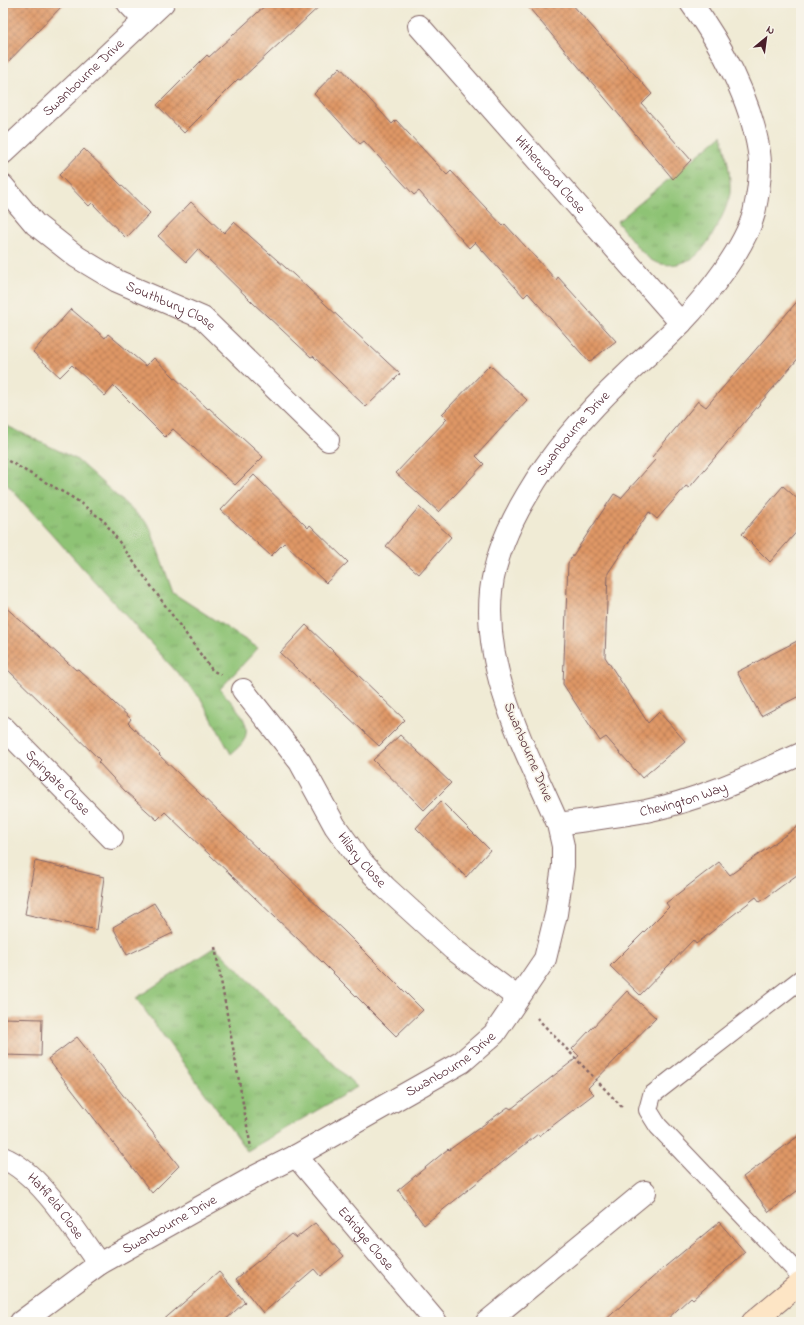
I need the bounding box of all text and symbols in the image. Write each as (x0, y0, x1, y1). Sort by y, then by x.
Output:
north arrow (746, 18, 786, 58)
text: N (763, 21, 777, 39)
street label: Swanbourne Drive (38, 33, 129, 122)
street label: Hitherwood Close (510, 131, 591, 219)
street label: Southbury Close (123, 276, 221, 336)
street label: Swanbourne Drive (531, 385, 615, 480)
street label: Swanbourne Drive (498, 699, 559, 805)
street label: Spingate Close (20, 745, 95, 821)
street label: Chevington Way (638, 776, 731, 822)
street label: Hilary Close (332, 828, 392, 893)
street label: Swanbourne Drive (402, 1026, 501, 1102)
street label: Hatfield Close (22, 1168, 89, 1244)
street label: Swanbourne Drive (118, 1189, 221, 1259)
street label: Edridge Close (332, 1202, 399, 1276)

